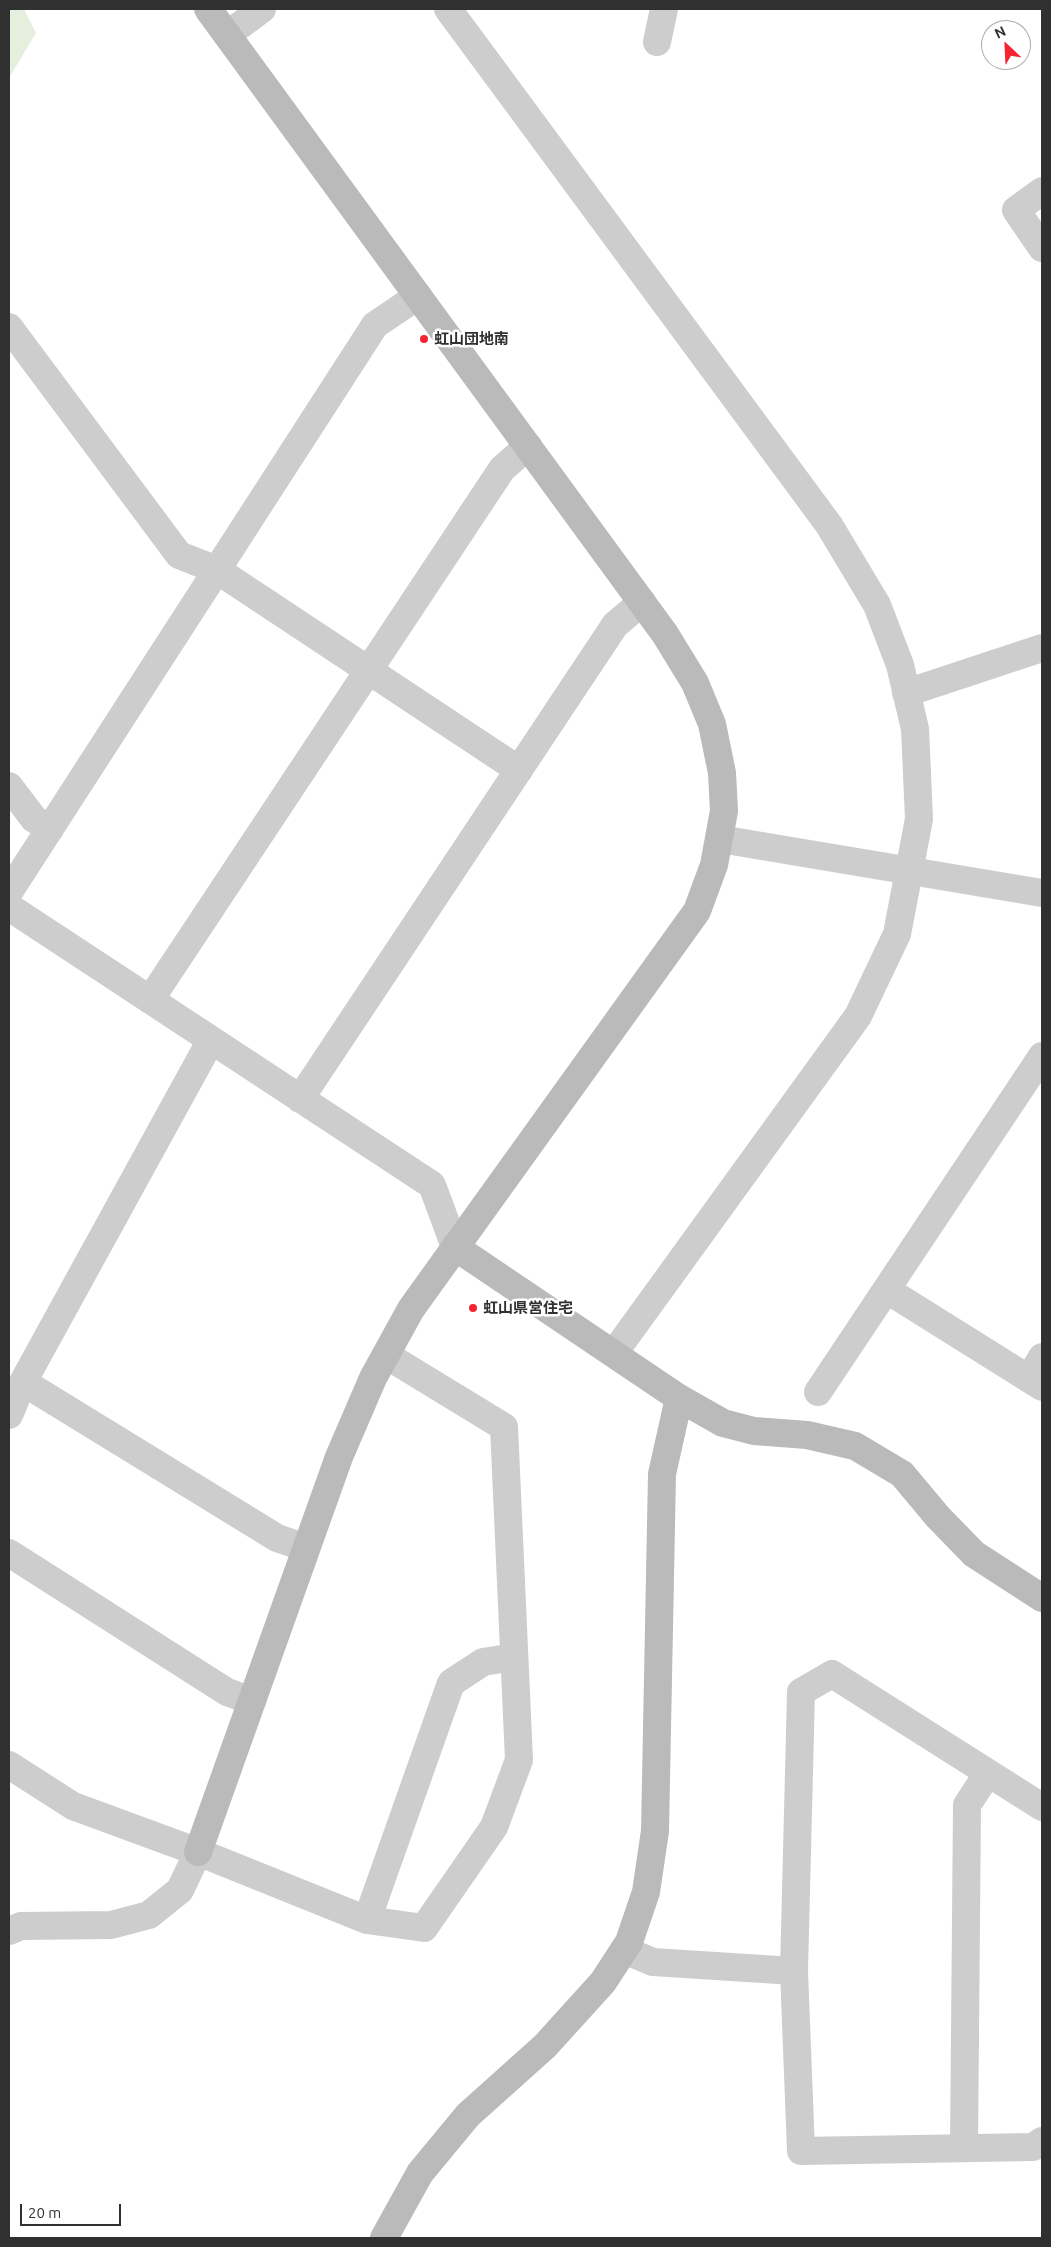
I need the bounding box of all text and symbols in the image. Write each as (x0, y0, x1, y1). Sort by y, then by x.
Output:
north arrow (981, 20, 1031, 70)
text: N (992, 23, 1008, 42)
place label: 虹山団地南 (434, 330, 509, 348)
marker: 虹山団地南 (418, 333, 430, 345)
place label: 虹山県営住宅 (483, 1299, 573, 1317)
marker: 虹山県営住宅 (467, 1302, 479, 1314)
scale bar (22, 2194, 124, 2226)
text: 20 m (28, 2204, 61, 2221)

